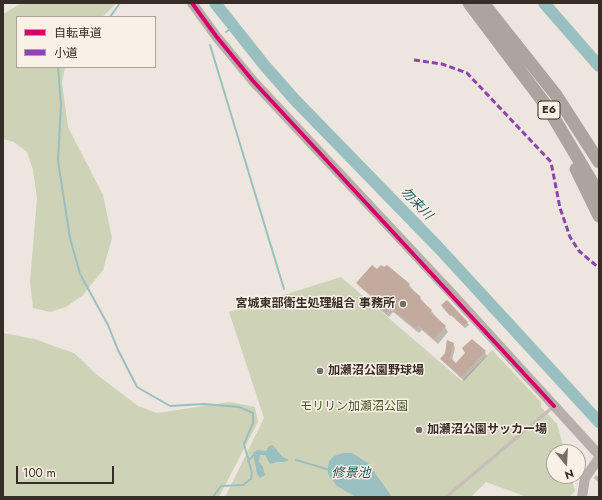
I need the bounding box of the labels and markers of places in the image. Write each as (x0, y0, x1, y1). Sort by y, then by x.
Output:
place label: 宮城東部衛生処理組合 事務所 (235, 297, 395, 311)
marker: 宮城東部衛生処理組合 事務所 (398, 299, 408, 309)
place label: 加瀬沼公園野球場 (328, 364, 424, 378)
marker: 加瀬沼公園野球場 (315, 366, 325, 376)
place label: 加瀬沼公園サッカー場 (427, 423, 547, 437)
marker: 加瀬沼公園サッカー場 (414, 425, 424, 435)

